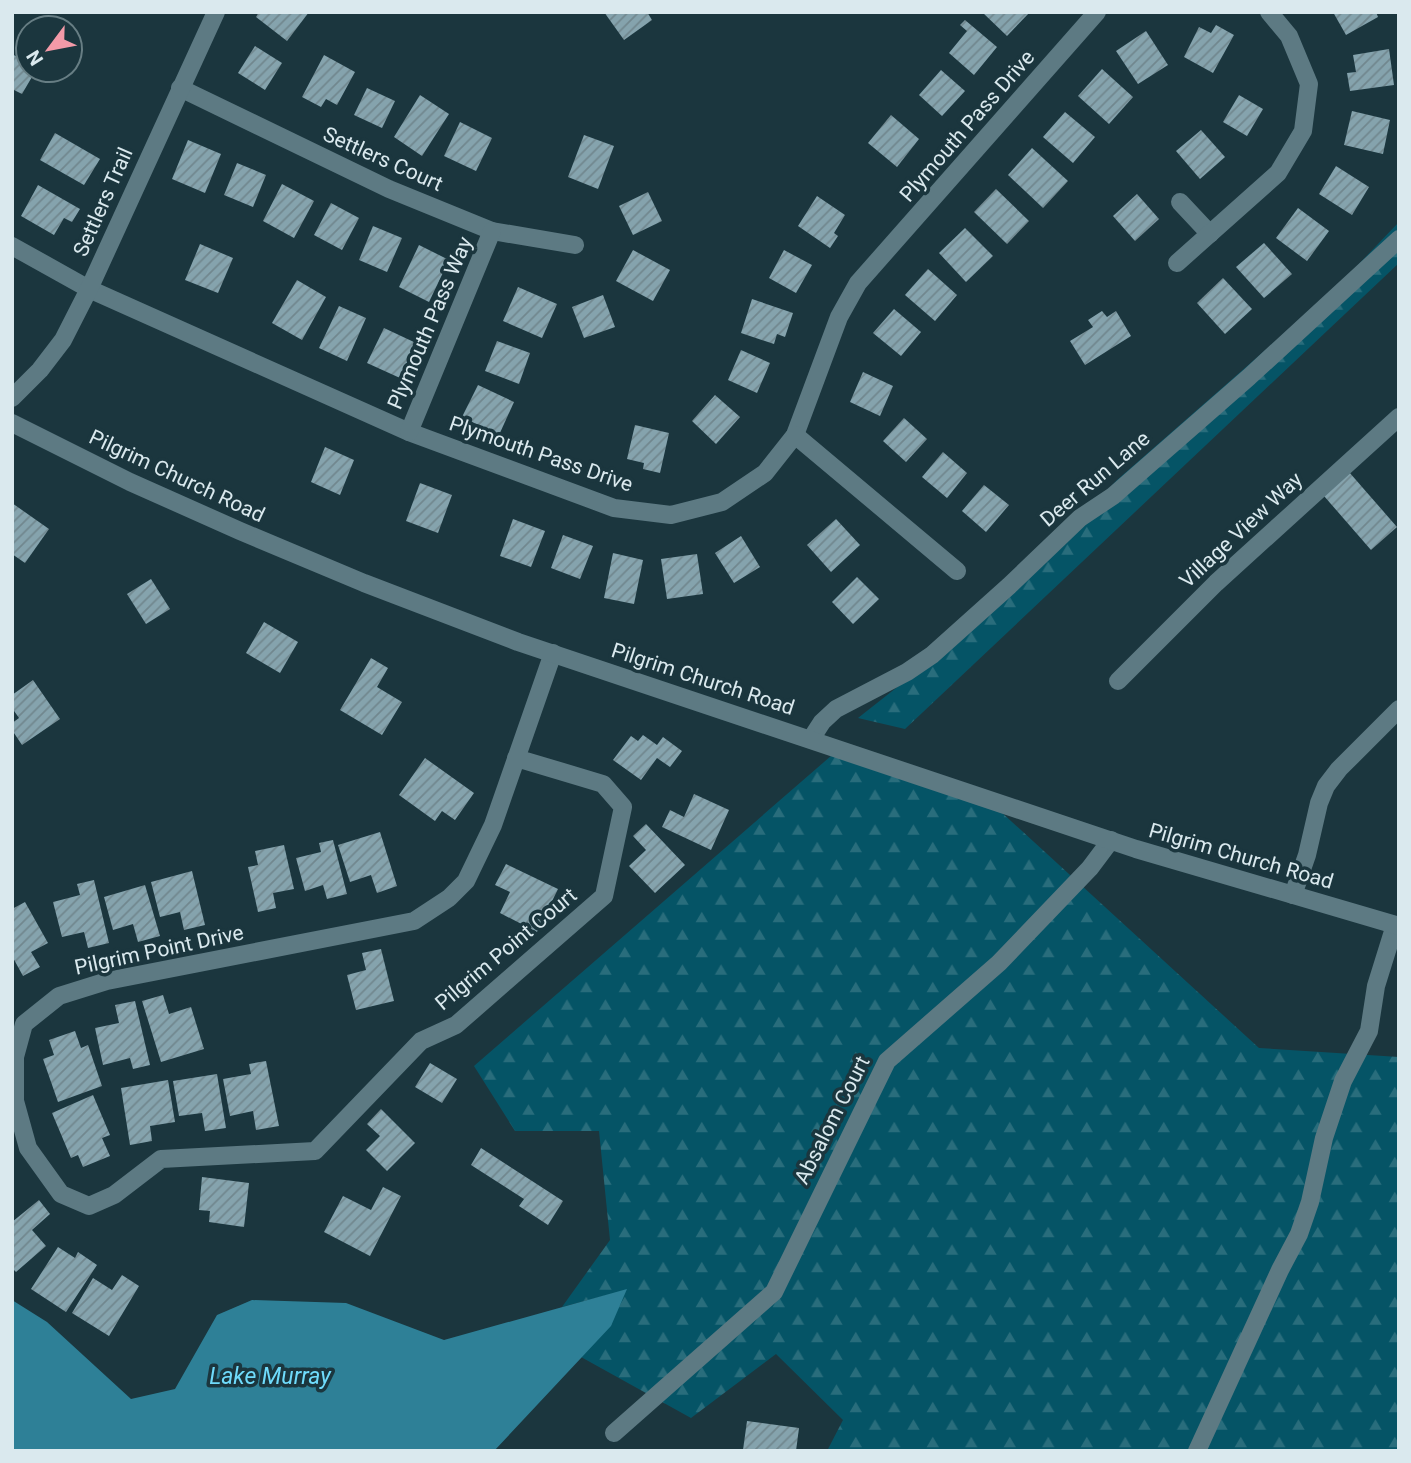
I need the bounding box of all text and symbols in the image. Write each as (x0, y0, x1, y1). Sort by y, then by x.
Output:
north arrow (14, 14, 84, 84)
street label: Plymouth Pass Drive (895, 45, 1039, 207)
text: N (22, 46, 48, 70)
street label: Settlers Court (319, 122, 447, 196)
street label: Settlers Trail (68, 144, 138, 260)
street label: Plymouth Pass Way (383, 233, 477, 413)
street label: Plymouth Pass Drive (446, 411, 636, 497)
street label: Pilgrim Church Road (85, 425, 269, 527)
street label: Deer Run Lane (1036, 426, 1154, 532)
street label: Village View Way (1175, 467, 1307, 593)
street label: Pilgrim Church Road (609, 638, 797, 720)
street label: Pilgrim Church Road (1146, 818, 1336, 894)
street label: Pilgrim Point Court (431, 883, 581, 1015)
street label: Pilgrim Point Drive (72, 920, 246, 980)
street label: Absalom Court (789, 1052, 875, 1188)
water label: Lake Murray (209, 1363, 332, 1390)

